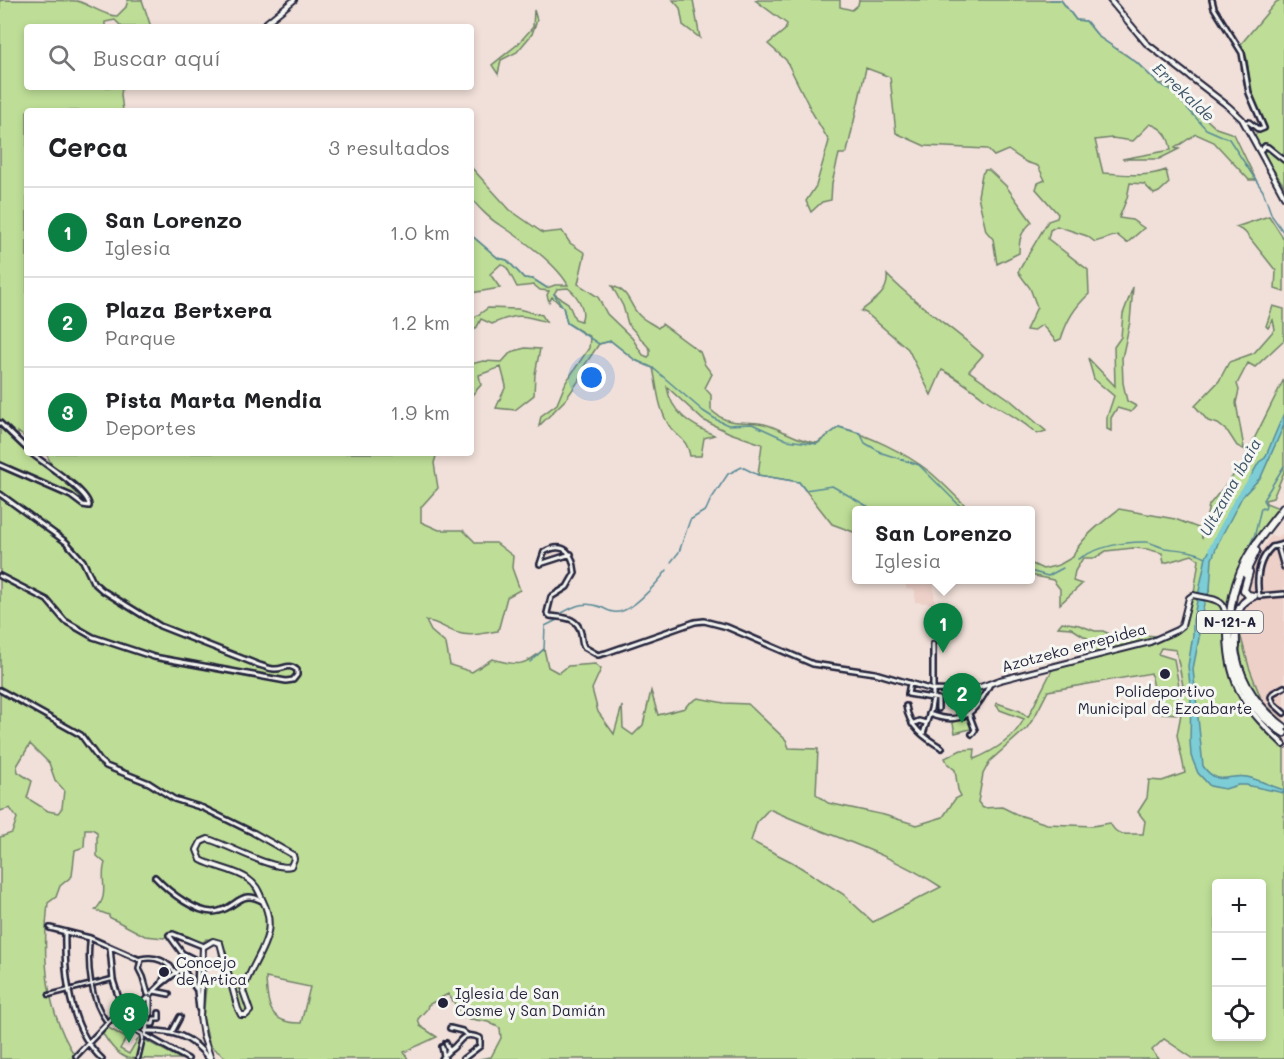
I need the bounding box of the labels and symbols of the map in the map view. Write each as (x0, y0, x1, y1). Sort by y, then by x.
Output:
water label: Errekalde (1149, 57, 1220, 126)
your location (577, 363, 606, 392)
water label: Ultzama ibaia (1194, 434, 1265, 539)
pin: 1 (924, 604, 962, 653)
road number: N-121-A (1197, 611, 1263, 633)
street label: Azotzeko errepidea (999, 618, 1148, 676)
marker: Polideportivo Municipal de Ezcabarte (1158, 667, 1172, 681)
pin: 2 (942, 674, 982, 723)
place label: Polideportivo Municipal de Ezcabarte (1078, 681, 1252, 718)
place label: Concejo de Artica (176, 952, 247, 989)
marker: Concejo de Artica (157, 965, 171, 979)
place label: Iglesia de San Cosme y San Damián (455, 983, 605, 1020)
pin: 3 (110, 994, 148, 1043)
marker: Iglesia de San Cosme y San Damián (436, 996, 450, 1010)

